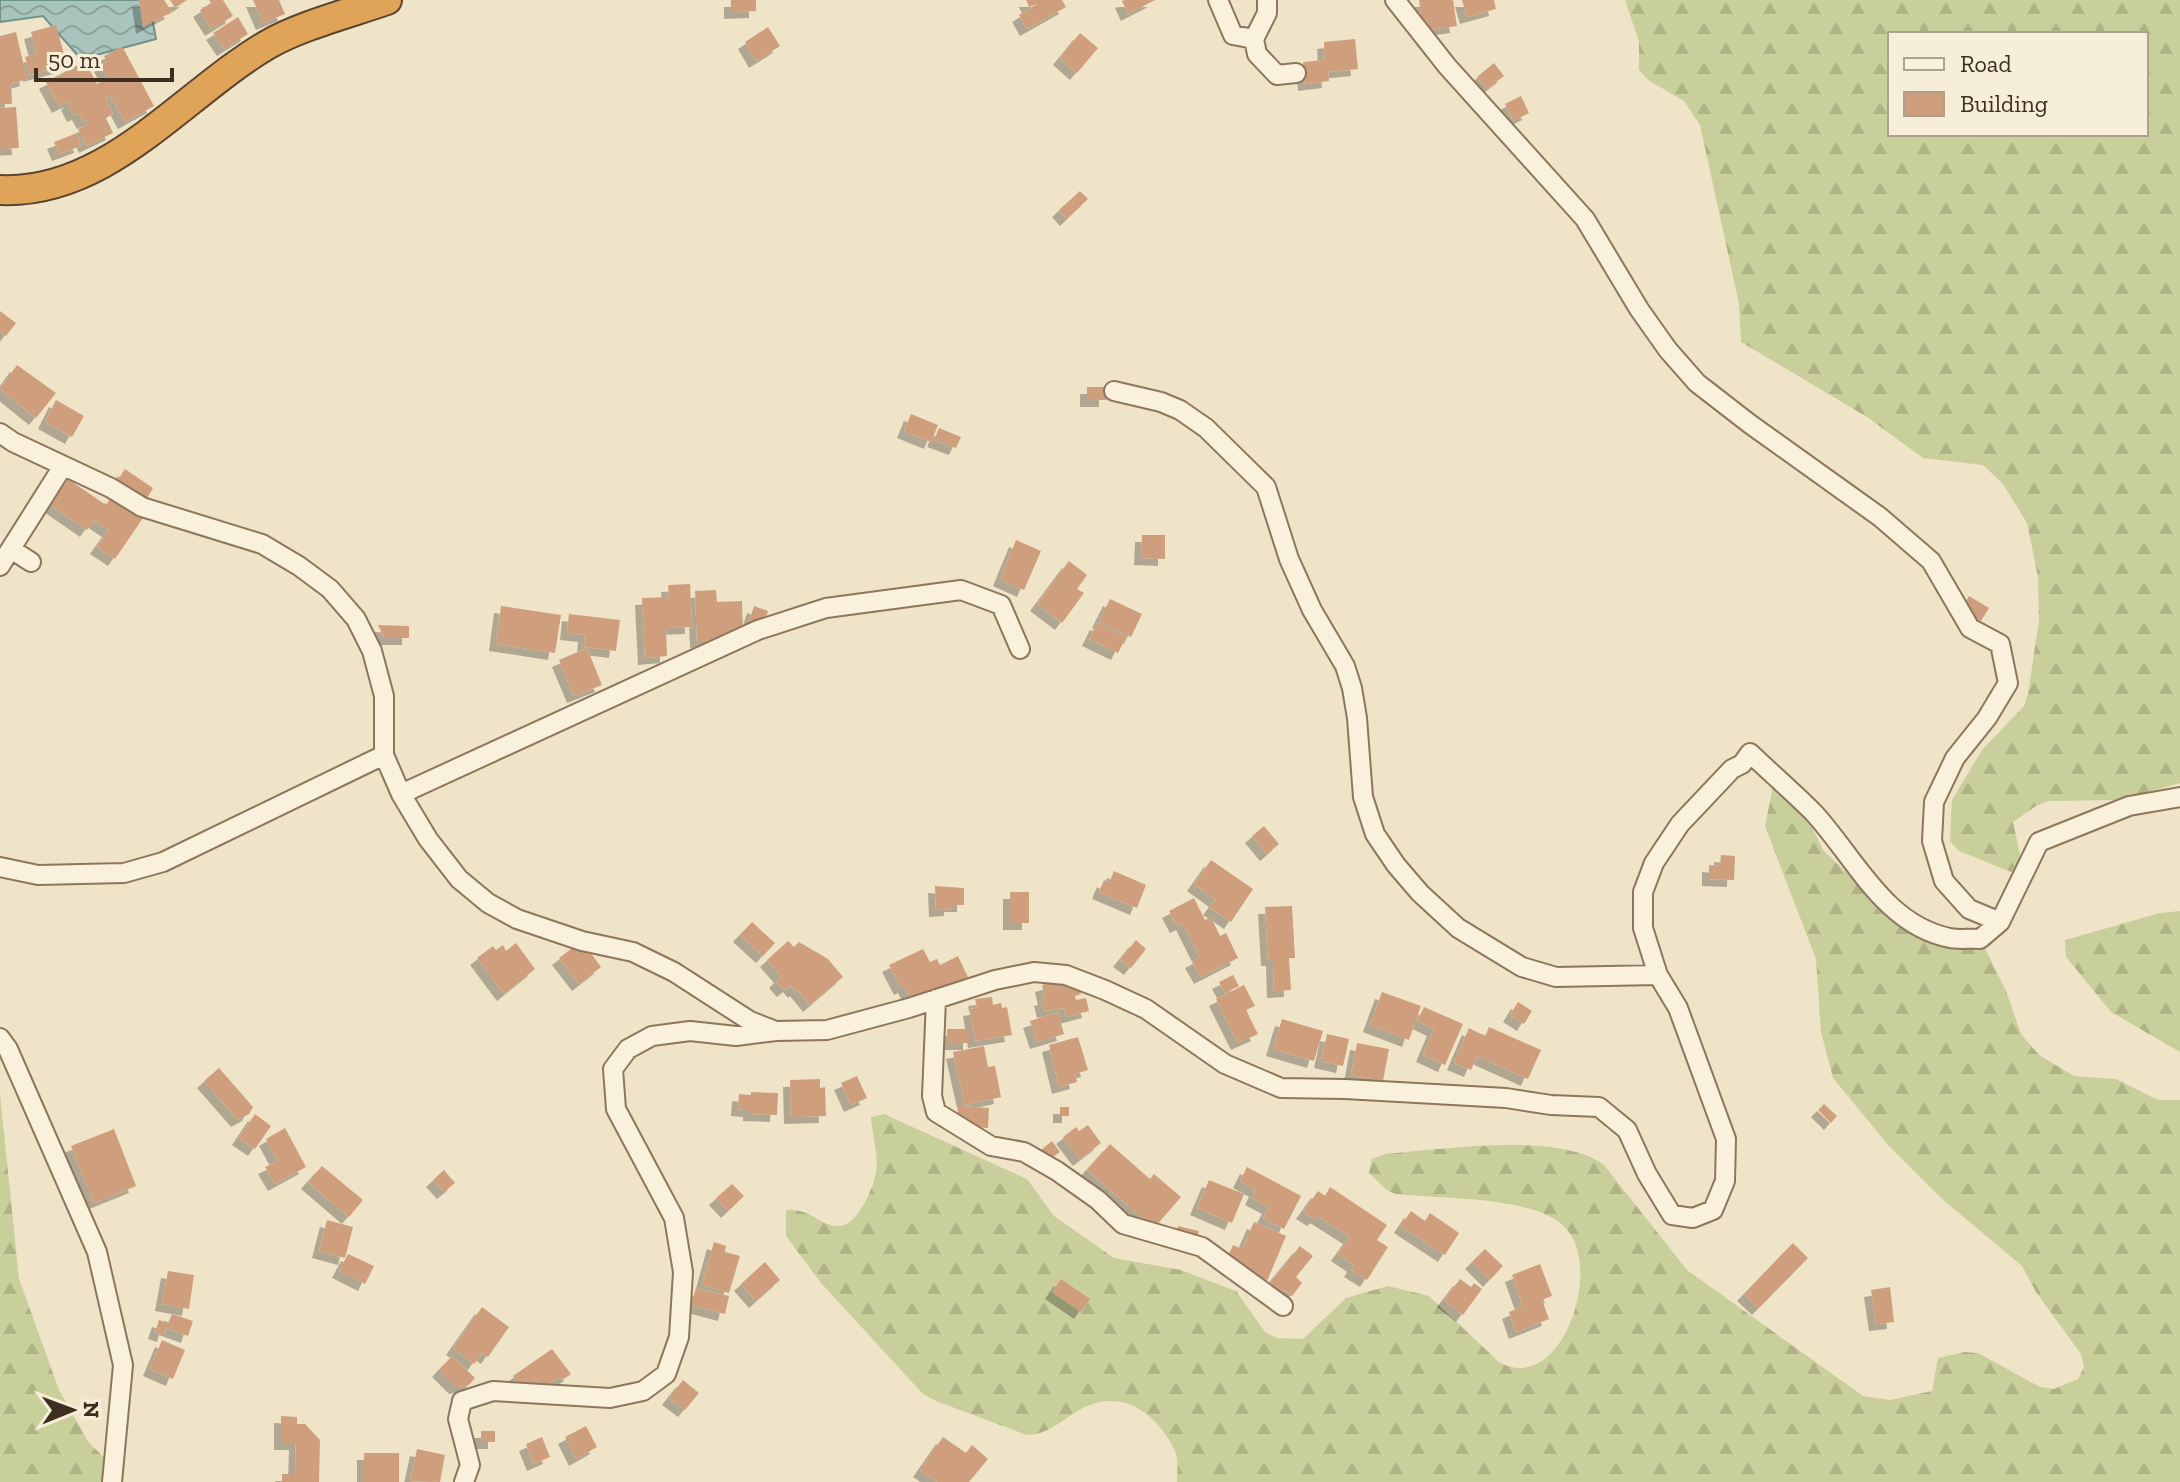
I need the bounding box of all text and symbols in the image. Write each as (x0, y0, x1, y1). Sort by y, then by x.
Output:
scale bar (36, 32, 172, 82)
legend (1888, 32, 2148, 136)
text: 50 m (48, 45, 101, 74)
text: Road (1960, 49, 2012, 78)
text: Building (1960, 89, 2048, 118)
north arrow (32, 1370, 112, 1450)
text: N (78, 1401, 105, 1419)

